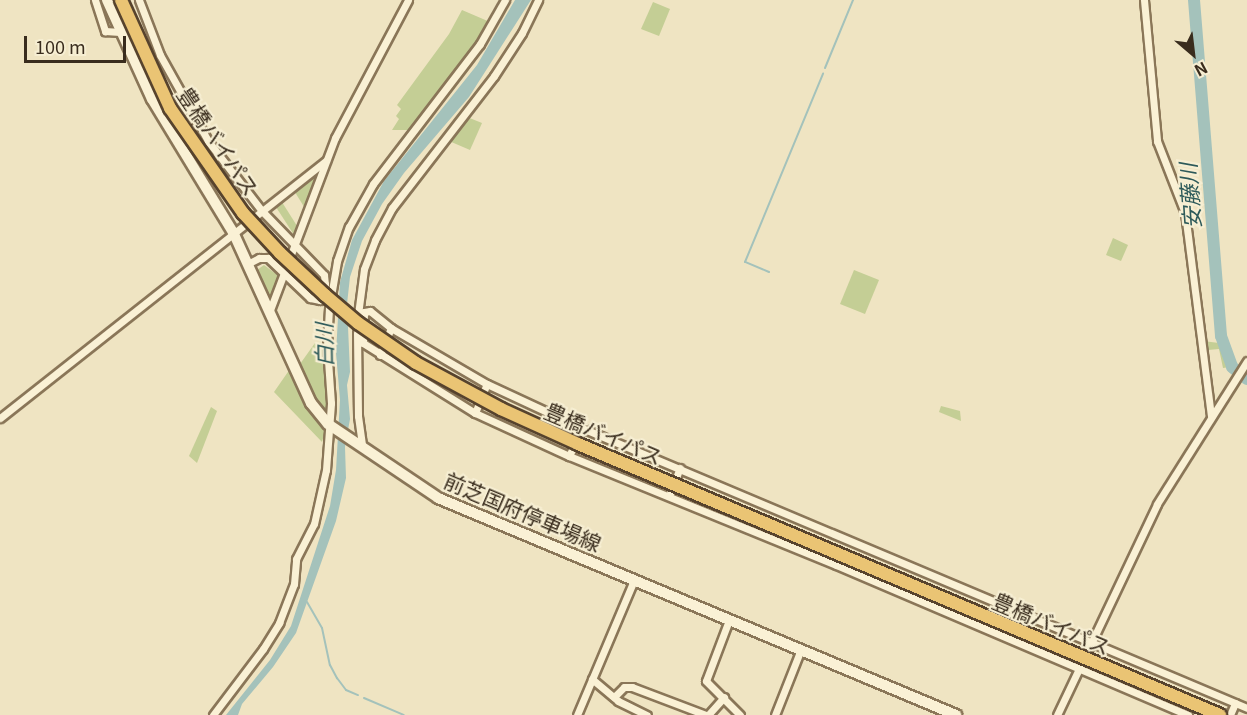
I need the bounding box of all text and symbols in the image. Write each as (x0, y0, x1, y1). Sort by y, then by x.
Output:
scale bar (27, 24, 129, 62)
north arrow (1163, 24, 1223, 84)
text: 100 m (35, 33, 86, 59)
text: N (1191, 56, 1212, 83)
street label: 豊橋バイパス (173, 82, 265, 200)
water label: 安藤川 (1174, 162, 1204, 230)
water label: 白川 (309, 323, 337, 367)
street label: 豊橋バイパス (541, 397, 667, 469)
street label: 前芝国府停車場線 (441, 467, 605, 555)
street label: 豊橋バイパス (989, 587, 1115, 659)

